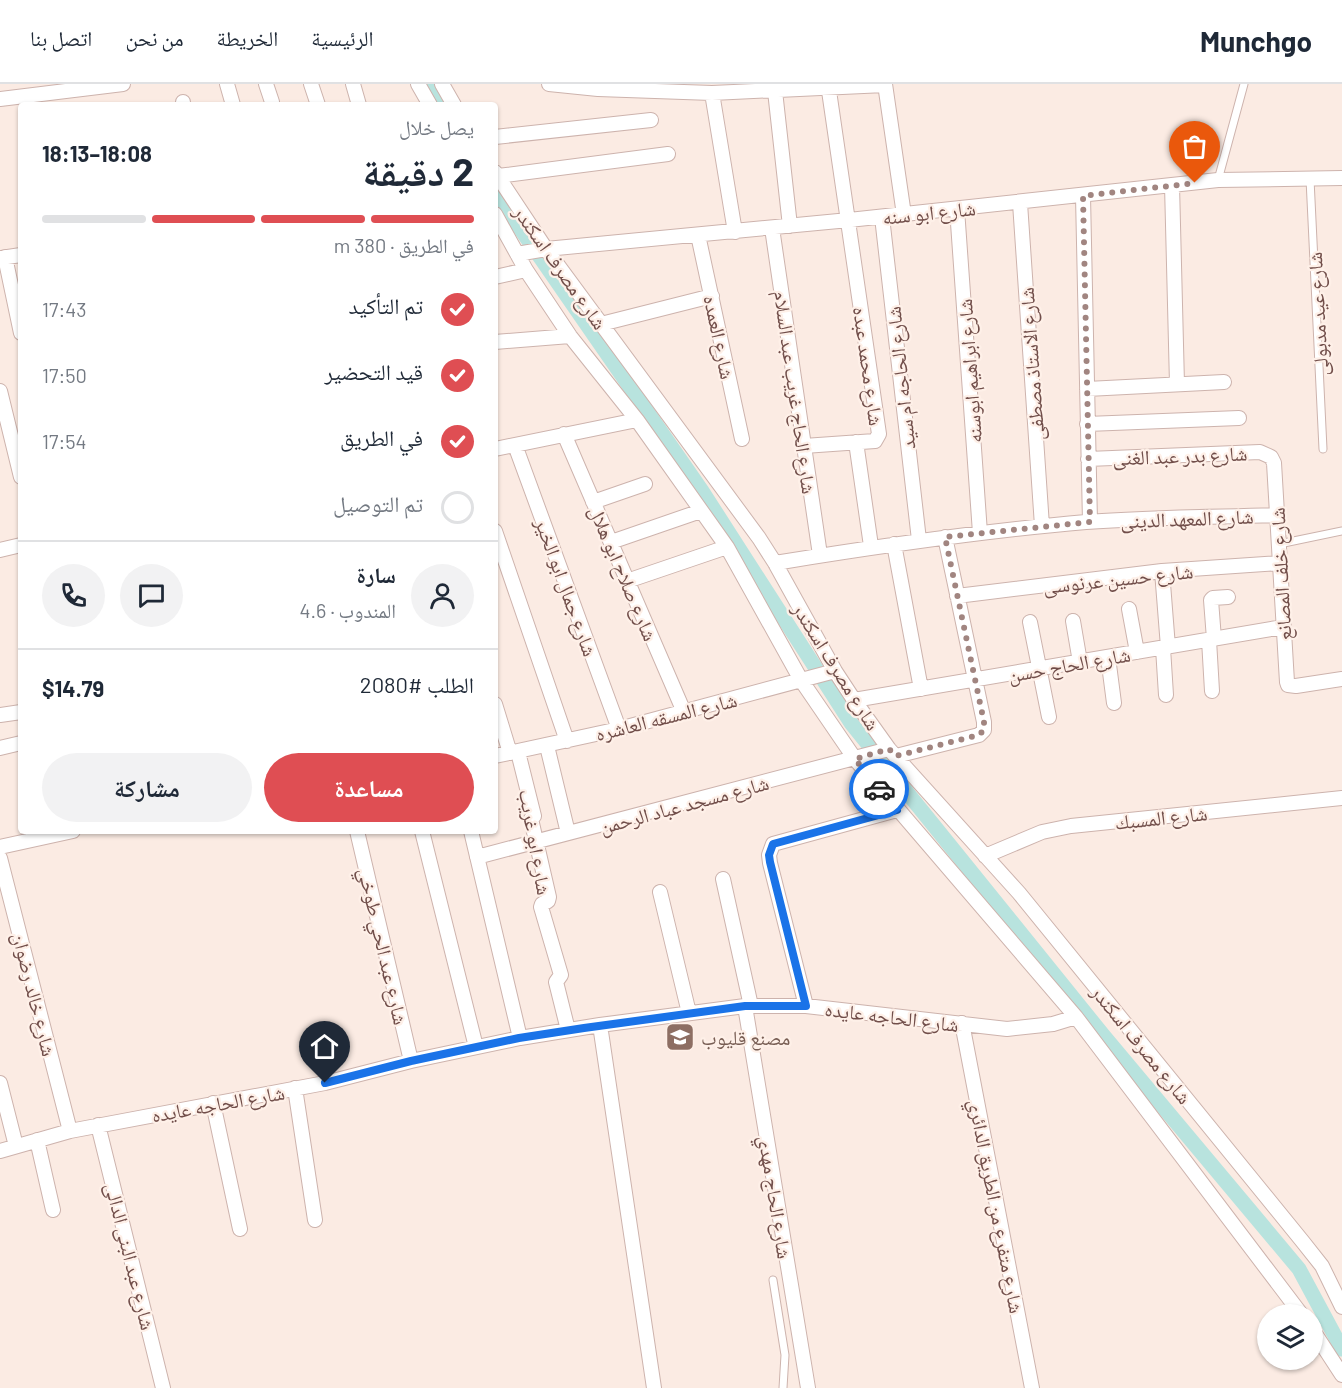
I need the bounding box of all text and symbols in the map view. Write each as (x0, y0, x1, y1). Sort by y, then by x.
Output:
text: Munchgo (1200, 24, 1312, 58)
text: اتصل بنا (30, 25, 92, 50)
text: من نحن (125, 25, 183, 50)
text: الخريطة (216, 25, 278, 50)
text: الرئيسية (311, 25, 374, 50)
text: يصل خلال (399, 115, 474, 139)
pin (1169, 121, 1220, 183)
icon: bag (1178, 130, 1211, 163)
text: 18:08–18:13 (42, 140, 152, 166)
text: 2 دقيقة (362, 147, 474, 194)
street label: شارع ابو سنه (881, 195, 977, 231)
street label: شارع مصرف اسكندر (507, 200, 613, 335)
text: في الطريق · 380 m (334, 233, 474, 257)
street label: شارع عيد مدبولى (1302, 251, 1334, 377)
street label: شارع الاستاذ مصطفى (1014, 286, 1050, 441)
street label: شارع الحاج غريب عبد السلام (767, 289, 822, 496)
text: تم التأكيد (349, 292, 423, 318)
icon: check (441, 293, 474, 326)
street label: شارع العمده (697, 293, 741, 382)
text: 17:43 (42, 297, 87, 321)
street label: شارع ابراهيم ابوسنه (952, 298, 989, 444)
street label: شارع محمد عبده (847, 305, 889, 427)
street label: شارع الحاجه ام سيد (881, 305, 922, 451)
text: قيد التحضير (325, 358, 423, 384)
icon: check (441, 359, 474, 392)
text: 17:50 (42, 363, 87, 387)
text: في الطريق (340, 424, 423, 450)
icon: check (441, 425, 474, 458)
text: 17:54 (42, 429, 87, 453)
street label: شارع بدر عبد الغنى (1112, 441, 1248, 471)
text: تم التوصيل (333, 490, 423, 516)
street label: شارع صلاح ابو هلال (583, 502, 663, 645)
street label: شارع المعهد الدينى (1120, 504, 1254, 534)
street label: شارع خلف المصانع (1265, 507, 1297, 641)
street label: شارع جمال ابو الخير (529, 514, 603, 660)
street label: شارع حسين عرنوسى (1042, 558, 1194, 600)
text: سارة (357, 561, 396, 587)
button: phone (42, 564, 105, 627)
button: chat (120, 564, 183, 627)
button: person (411, 564, 474, 627)
street label: شارع مصرف اسكندر (786, 597, 886, 735)
text: المندوب · 4.6 (300, 598, 396, 622)
street label: شارع الحاج حسن (1006, 641, 1132, 689)
text: الطلب #2080 (360, 671, 474, 697)
text: $14.79 (42, 675, 104, 701)
street label: شارع المسقه العاشره (593, 687, 740, 747)
button: مشاركة (42, 753, 252, 822)
button: مساعدة (264, 753, 474, 822)
courier (849, 759, 909, 819)
street label: شارع مسجد عباد الرحمن (597, 770, 772, 840)
icon: car (863, 773, 896, 806)
street label: شارع ابو غريب (513, 787, 557, 897)
street label: شارع المسبك (1113, 800, 1209, 836)
street label: شارع عبد الحي طوخي (349, 865, 414, 1028)
street label: شارع خالد رضوان (6, 930, 62, 1059)
street label: شارع مصرف اسكندر (1085, 979, 1197, 1109)
street label: شارع الحاجه عايده (823, 996, 960, 1038)
pin (299, 1021, 350, 1083)
school or university icon: مصنع قليوب (664, 1021, 696, 1053)
place label: مصنع قليوب (701, 1025, 790, 1051)
icon: home (308, 1030, 341, 1063)
street label: شارع الحاجه عايده (150, 1079, 287, 1128)
street label: شارع متفرع من الطريق الدائري (959, 1097, 1030, 1316)
street label: شارع الحاج مهدي (749, 1134, 798, 1261)
street label: شارع عبد البنى الدالى (99, 1180, 161, 1333)
map controls (1257, 1304, 1323, 1370)
button: layers (1257, 1304, 1323, 1370)

